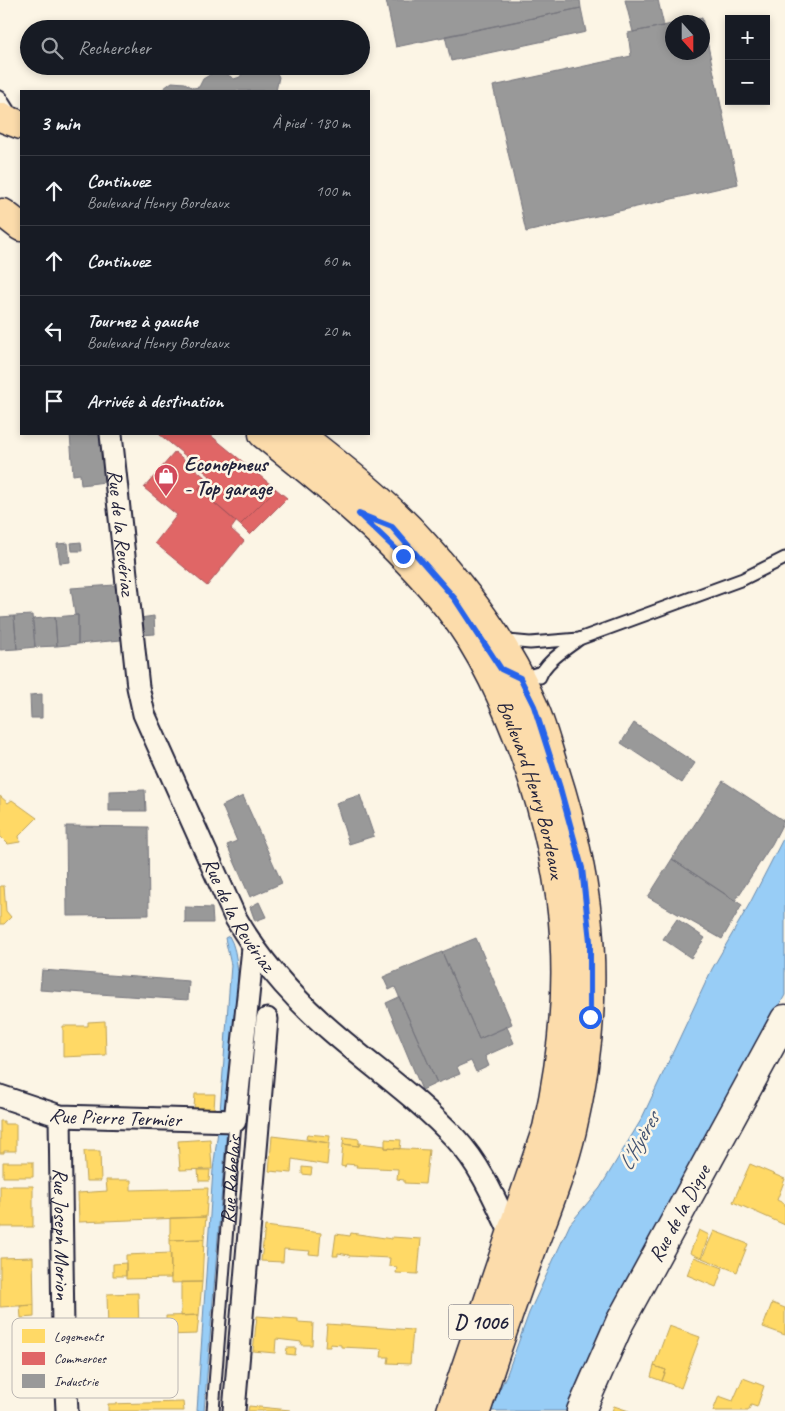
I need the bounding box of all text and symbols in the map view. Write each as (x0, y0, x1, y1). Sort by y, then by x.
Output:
north arrow (665, 15, 710, 60)
map controls (725, 15, 770, 105)
button: + (725, 15, 770, 60)
search box (20, 20, 370, 75)
icon: search (38, 34, 66, 62)
text: Rechercher (78, 36, 151, 60)
button: − (725, 60, 770, 105)
text: 3 min (40, 110, 80, 136)
text: À pied · 180 m (272, 113, 350, 133)
text: Continuez (87, 169, 150, 193)
icon: ahead (40, 177, 68, 205)
text: 100 m (316, 181, 350, 201)
text: Boulevard Henry Bordeaux (87, 193, 228, 213)
icon: ahead (40, 247, 68, 275)
text: Continuez (87, 249, 150, 273)
text: 60 m (323, 251, 350, 271)
text: Tournez à gauche (87, 309, 198, 333)
icon: left (40, 317, 68, 345)
text: 20 m (323, 321, 350, 341)
text: Boulevard Henry Bordeaux (87, 333, 228, 353)
icon: arrive (40, 387, 68, 415)
text: Arrivée à destination (87, 389, 223, 413)
place label: Econopneus - Top garage (184, 451, 274, 501)
shop icon: Econopneus - Top garage (153, 463, 179, 497)
street label: Rue de la Revériaz (102, 468, 141, 599)
route end (392, 545, 415, 568)
street label: Boulevard Henry Bordeaux (491, 696, 571, 882)
street label: Rue de la Revériaz (197, 853, 282, 979)
route start (579, 1006, 602, 1029)
street label: Rue Pierre Termier (47, 1101, 183, 1132)
water label: L'Hyères (612, 1105, 668, 1175)
street label: Rue Rabelais (214, 1133, 247, 1225)
street label: Rue de la Digue (642, 1158, 717, 1266)
street label: Rue Joseph Morion (48, 1168, 76, 1301)
road number: D 1006 (448, 1304, 514, 1340)
legend (12, 1318, 178, 1398)
text: Logements (54, 1328, 104, 1345)
text: Commerces (54, 1350, 107, 1367)
text: Industrie (54, 1373, 100, 1390)

